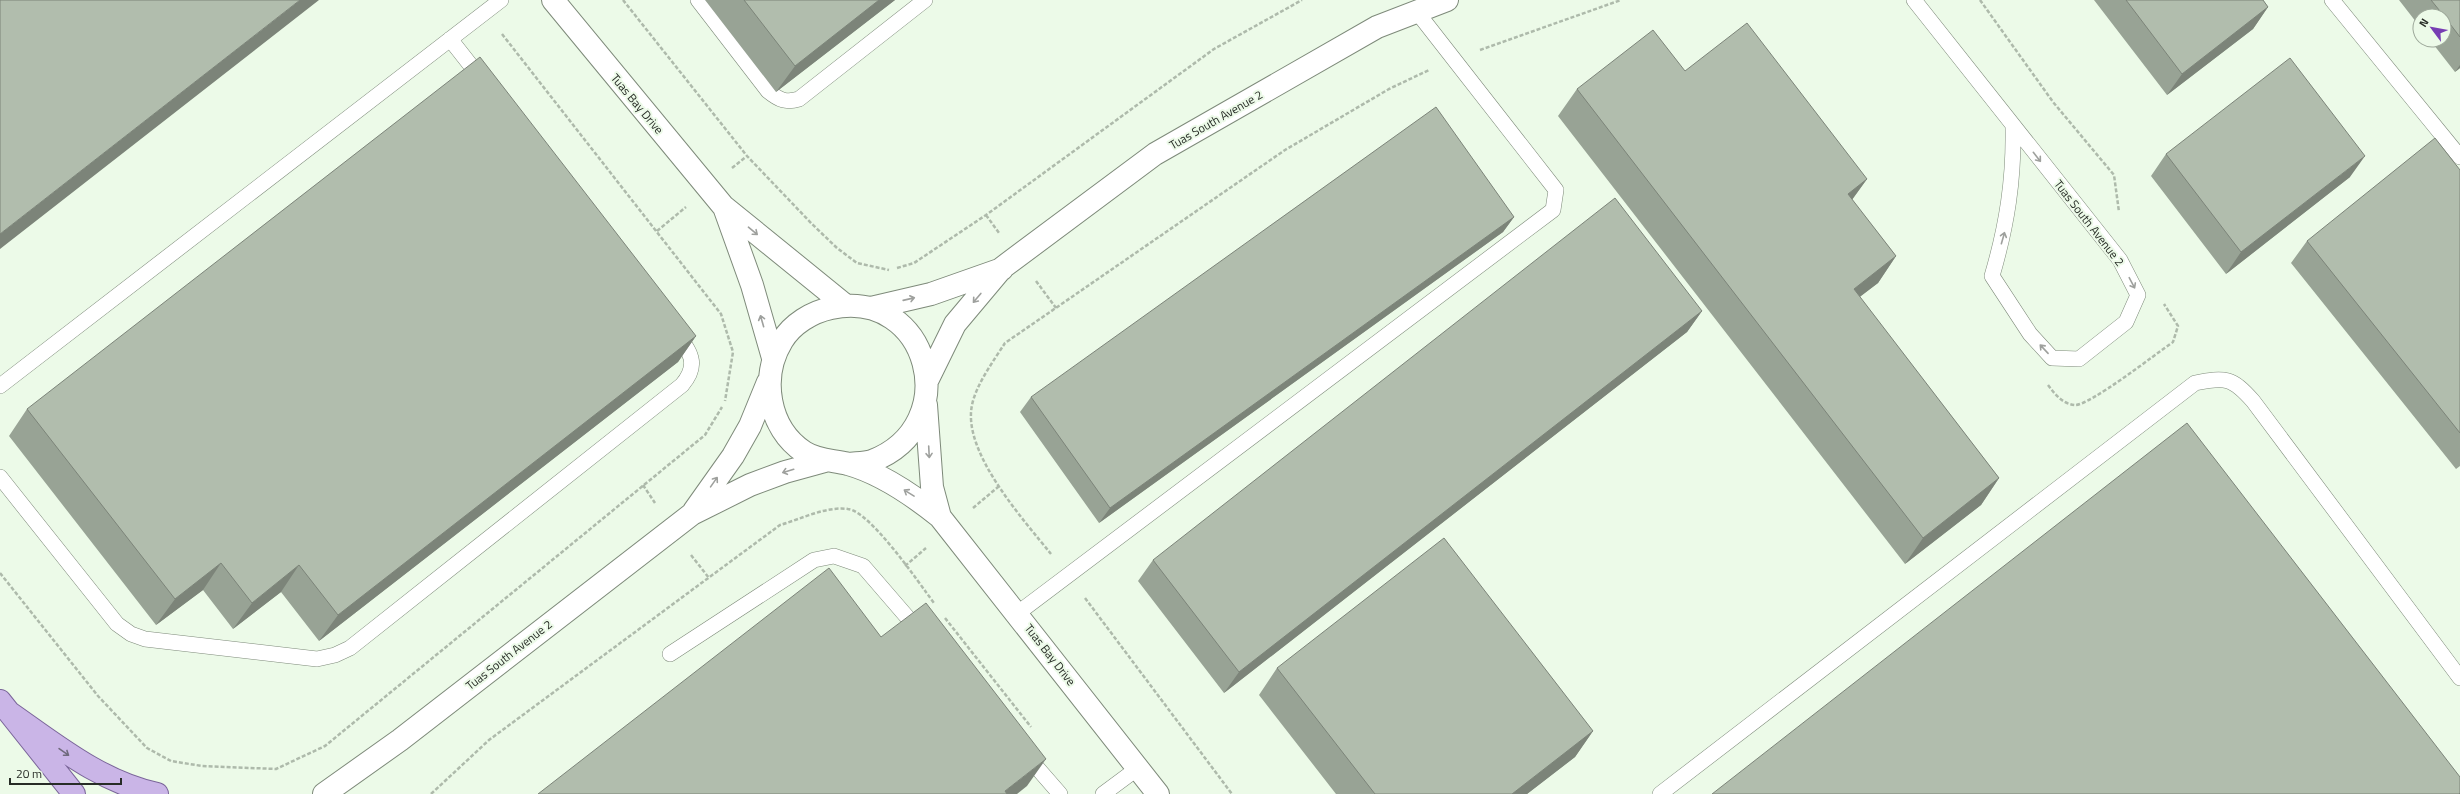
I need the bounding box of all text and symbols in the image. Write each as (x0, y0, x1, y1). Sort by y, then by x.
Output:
north arrow (2412, 8, 2452, 48)
text: N (2415, 15, 2432, 30)
street label: Tuas Bay Drive (606, 69, 668, 138)
street label: Tuas South Avenue 2 (1165, 85, 1266, 154)
one-way arrow (2033, 151, 2042, 162)
street label: Tuas South Avenue 2 (2049, 175, 2129, 270)
one-way arrow (748, 227, 758, 236)
one-way arrow (2000, 232, 2007, 245)
one-way arrow (2129, 277, 2136, 289)
one-way arrow (973, 293, 982, 304)
one-way arrow (902, 295, 915, 303)
one-way arrow (758, 315, 765, 328)
one-way arrow (2039, 344, 2049, 354)
one-way arrow (926, 445, 933, 458)
one-way arrow (781, 468, 794, 475)
one-way arrow (710, 477, 718, 488)
one-way arrow (903, 489, 914, 498)
street label: Tuas South Avenue 2 (461, 615, 556, 695)
street label: Tuas Bay Drive (1020, 620, 1081, 690)
one-way arrow (59, 748, 70, 756)
scale bar (10, 760, 121, 786)
text: 20 m (16, 764, 42, 783)

